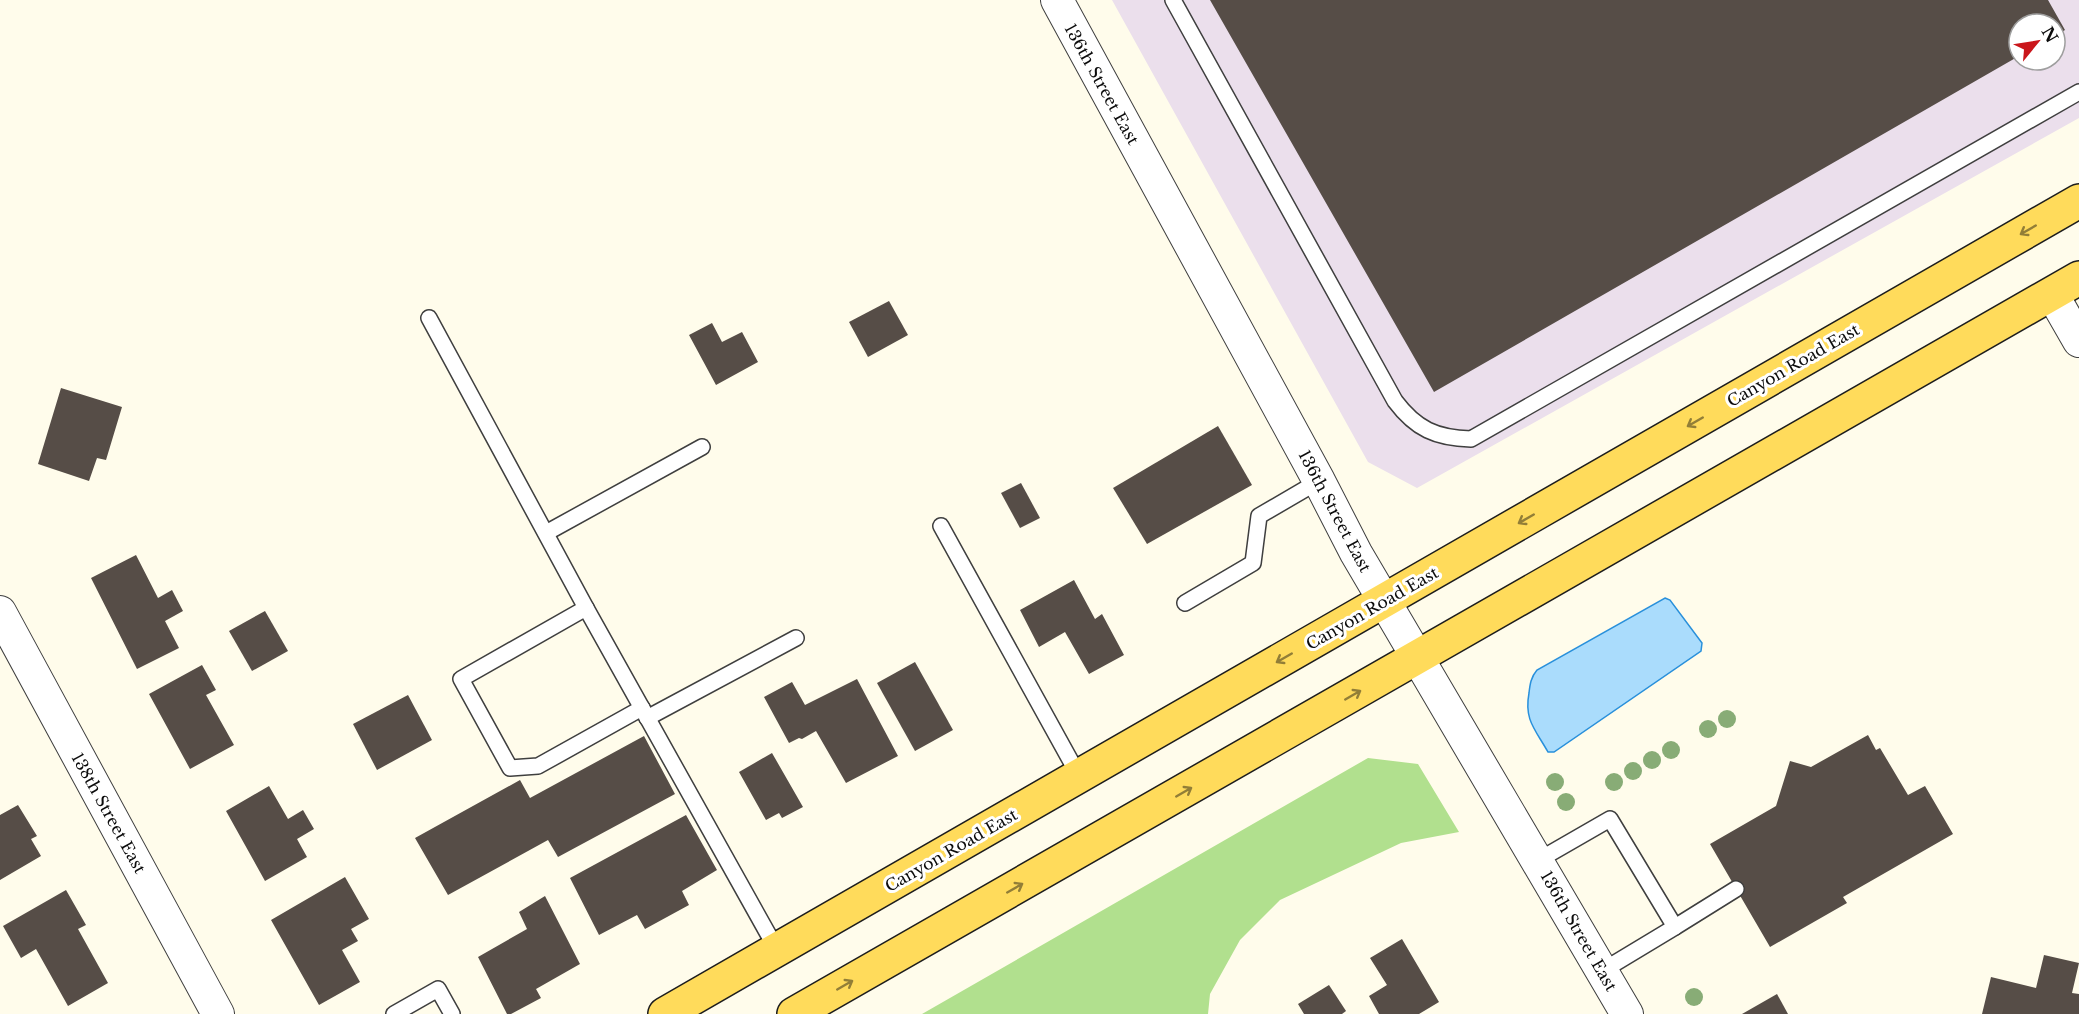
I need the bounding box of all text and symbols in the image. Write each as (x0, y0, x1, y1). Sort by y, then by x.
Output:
north arrow (2007, 12, 2067, 72)
street label: 136th Street East (1060, 20, 1144, 148)
text: N (2038, 23, 2062, 46)
one-way arrow (2020, 225, 2037, 237)
street label: Canyon Road East (1723, 319, 1863, 411)
one-way arrow (1687, 416, 1704, 428)
street label: 136th Street East (1294, 447, 1376, 575)
one-way arrow (1518, 513, 1535, 525)
street label: Canyon Road East (1302, 562, 1442, 654)
one-way arrow (1276, 653, 1294, 664)
one-way arrow (1344, 689, 1361, 701)
street label: 138th Street East (68, 749, 150, 877)
one-way arrow (1175, 785, 1192, 797)
street label: Canyon Road East (881, 804, 1021, 896)
street label: 136th Street East (1536, 867, 1622, 995)
one-way arrow (1005, 882, 1023, 893)
one-way arrow (836, 979, 853, 991)

